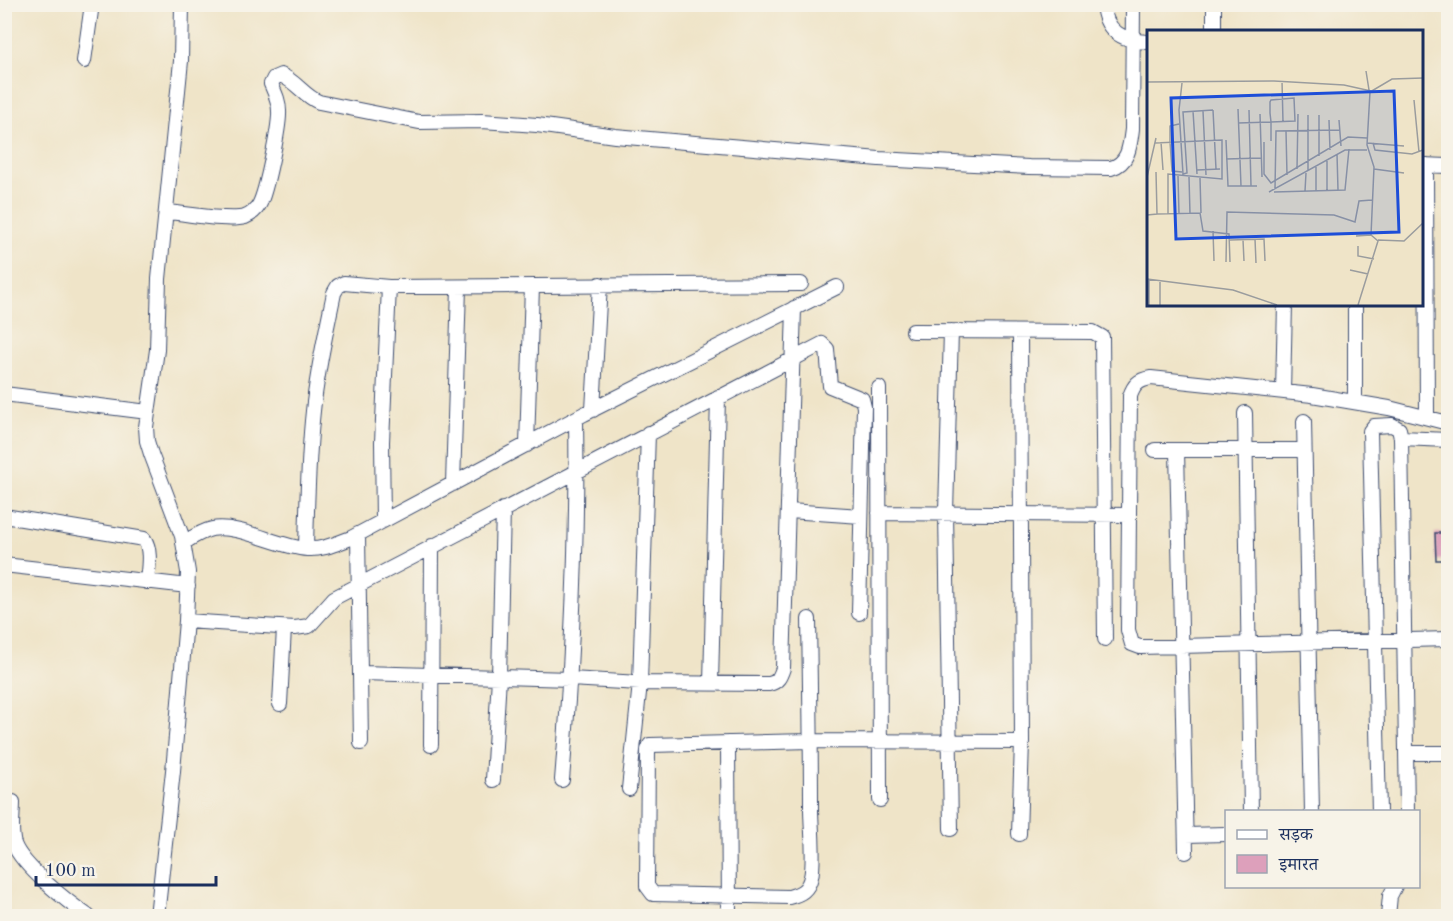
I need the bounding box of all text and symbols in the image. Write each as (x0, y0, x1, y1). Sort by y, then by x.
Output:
inset map (1147, 30, 1423, 306)
legend (1225, 810, 1420, 888)
text: सड़क (1278, 826, 1314, 844)
scale bar (36, 849, 216, 887)
text: इमारत (1278, 856, 1319, 874)
text: 100 m (45, 862, 96, 880)

